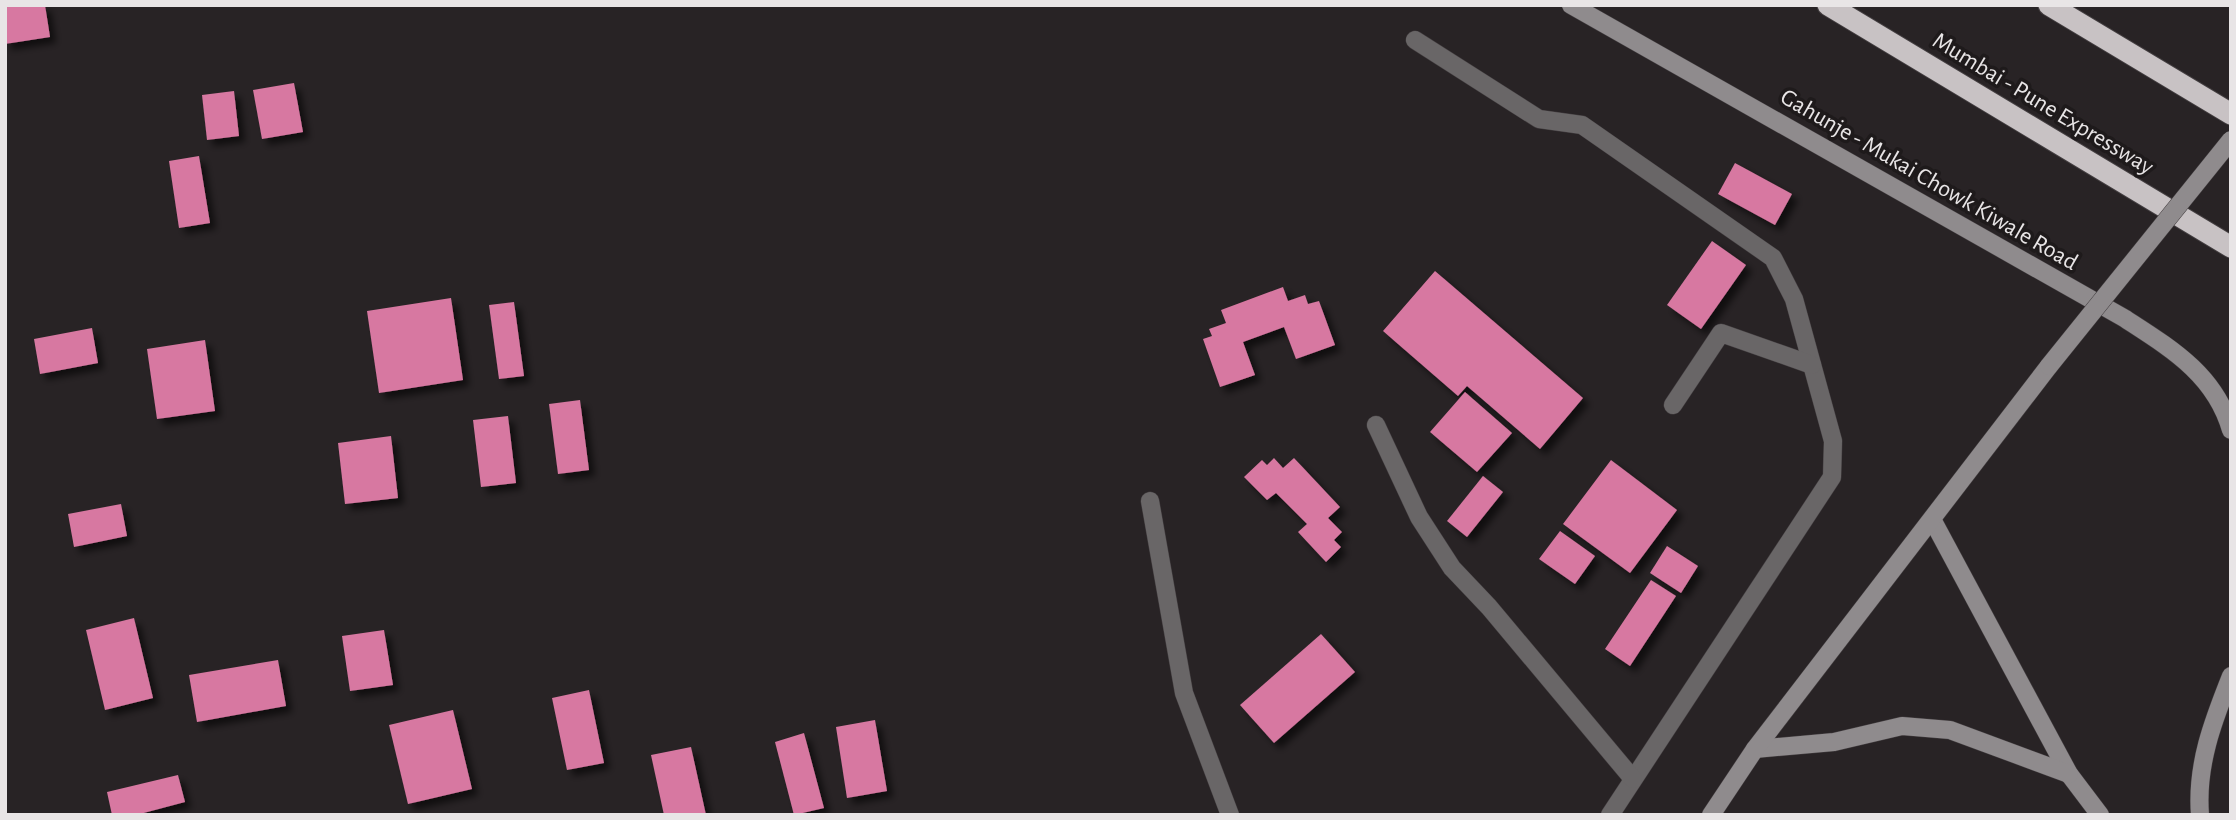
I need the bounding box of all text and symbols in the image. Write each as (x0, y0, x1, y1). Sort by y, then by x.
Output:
street label: Mumbai - Pune Expressway (1928, 29, 2158, 179)
street label: Gahunje - Mukai Chowk Kiwale Road (1776, 85, 2082, 275)

